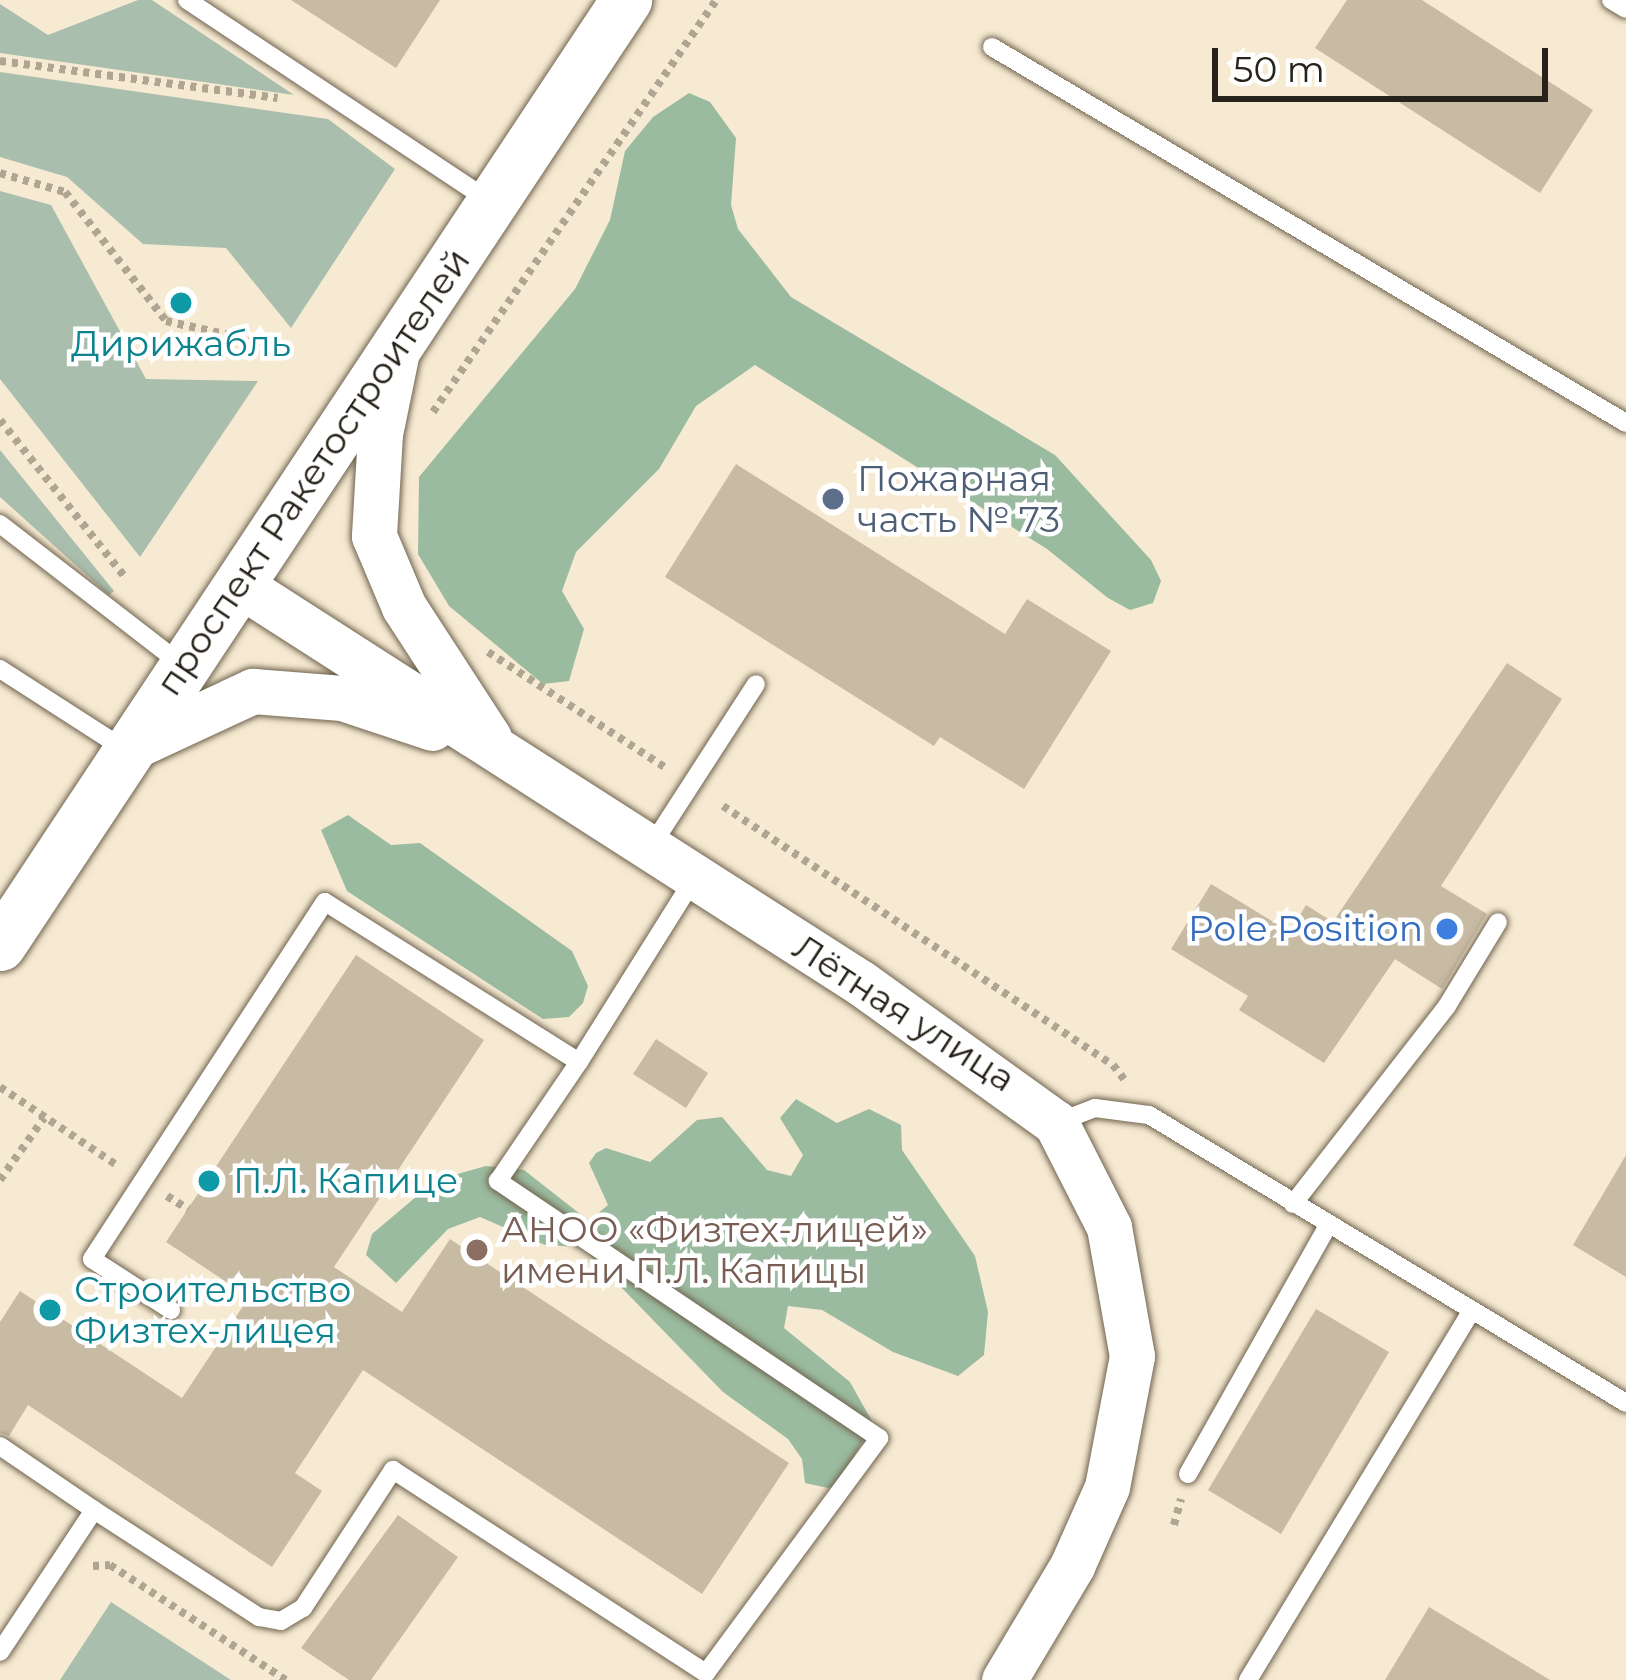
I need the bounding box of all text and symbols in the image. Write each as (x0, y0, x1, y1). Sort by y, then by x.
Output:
scale bar (1218, 24, 1554, 98)
text: 50 m (1233, 47, 1325, 91)
street label: проспект Ракетостроителей (147, 240, 479, 704)
marker: Дирижабль (168, 290, 194, 316)
place label: Дирижабль (71, 322, 291, 366)
place label: Пожарная часть № 73 (857, 456, 1060, 541)
marker: Пожарная часть № 73 (820, 486, 846, 512)
place label: Pole Position (1188, 907, 1423, 951)
marker: Pole Position (1434, 916, 1460, 942)
street label: Лётная улица (785, 925, 1023, 1101)
place label: П.Л. Капице (233, 1159, 458, 1203)
marker: П.Л. Капице (196, 1168, 222, 1194)
place label: АНОО «Физтех-лицей» имени П.Л. Капицы (501, 1207, 928, 1292)
marker: АНОО «Физтех-лицей» имени П.Л. Капицы (464, 1237, 490, 1263)
place label: Строительство Физтех-лицея (74, 1267, 351, 1352)
marker: Строительство Физтех-лицея (37, 1297, 63, 1323)

